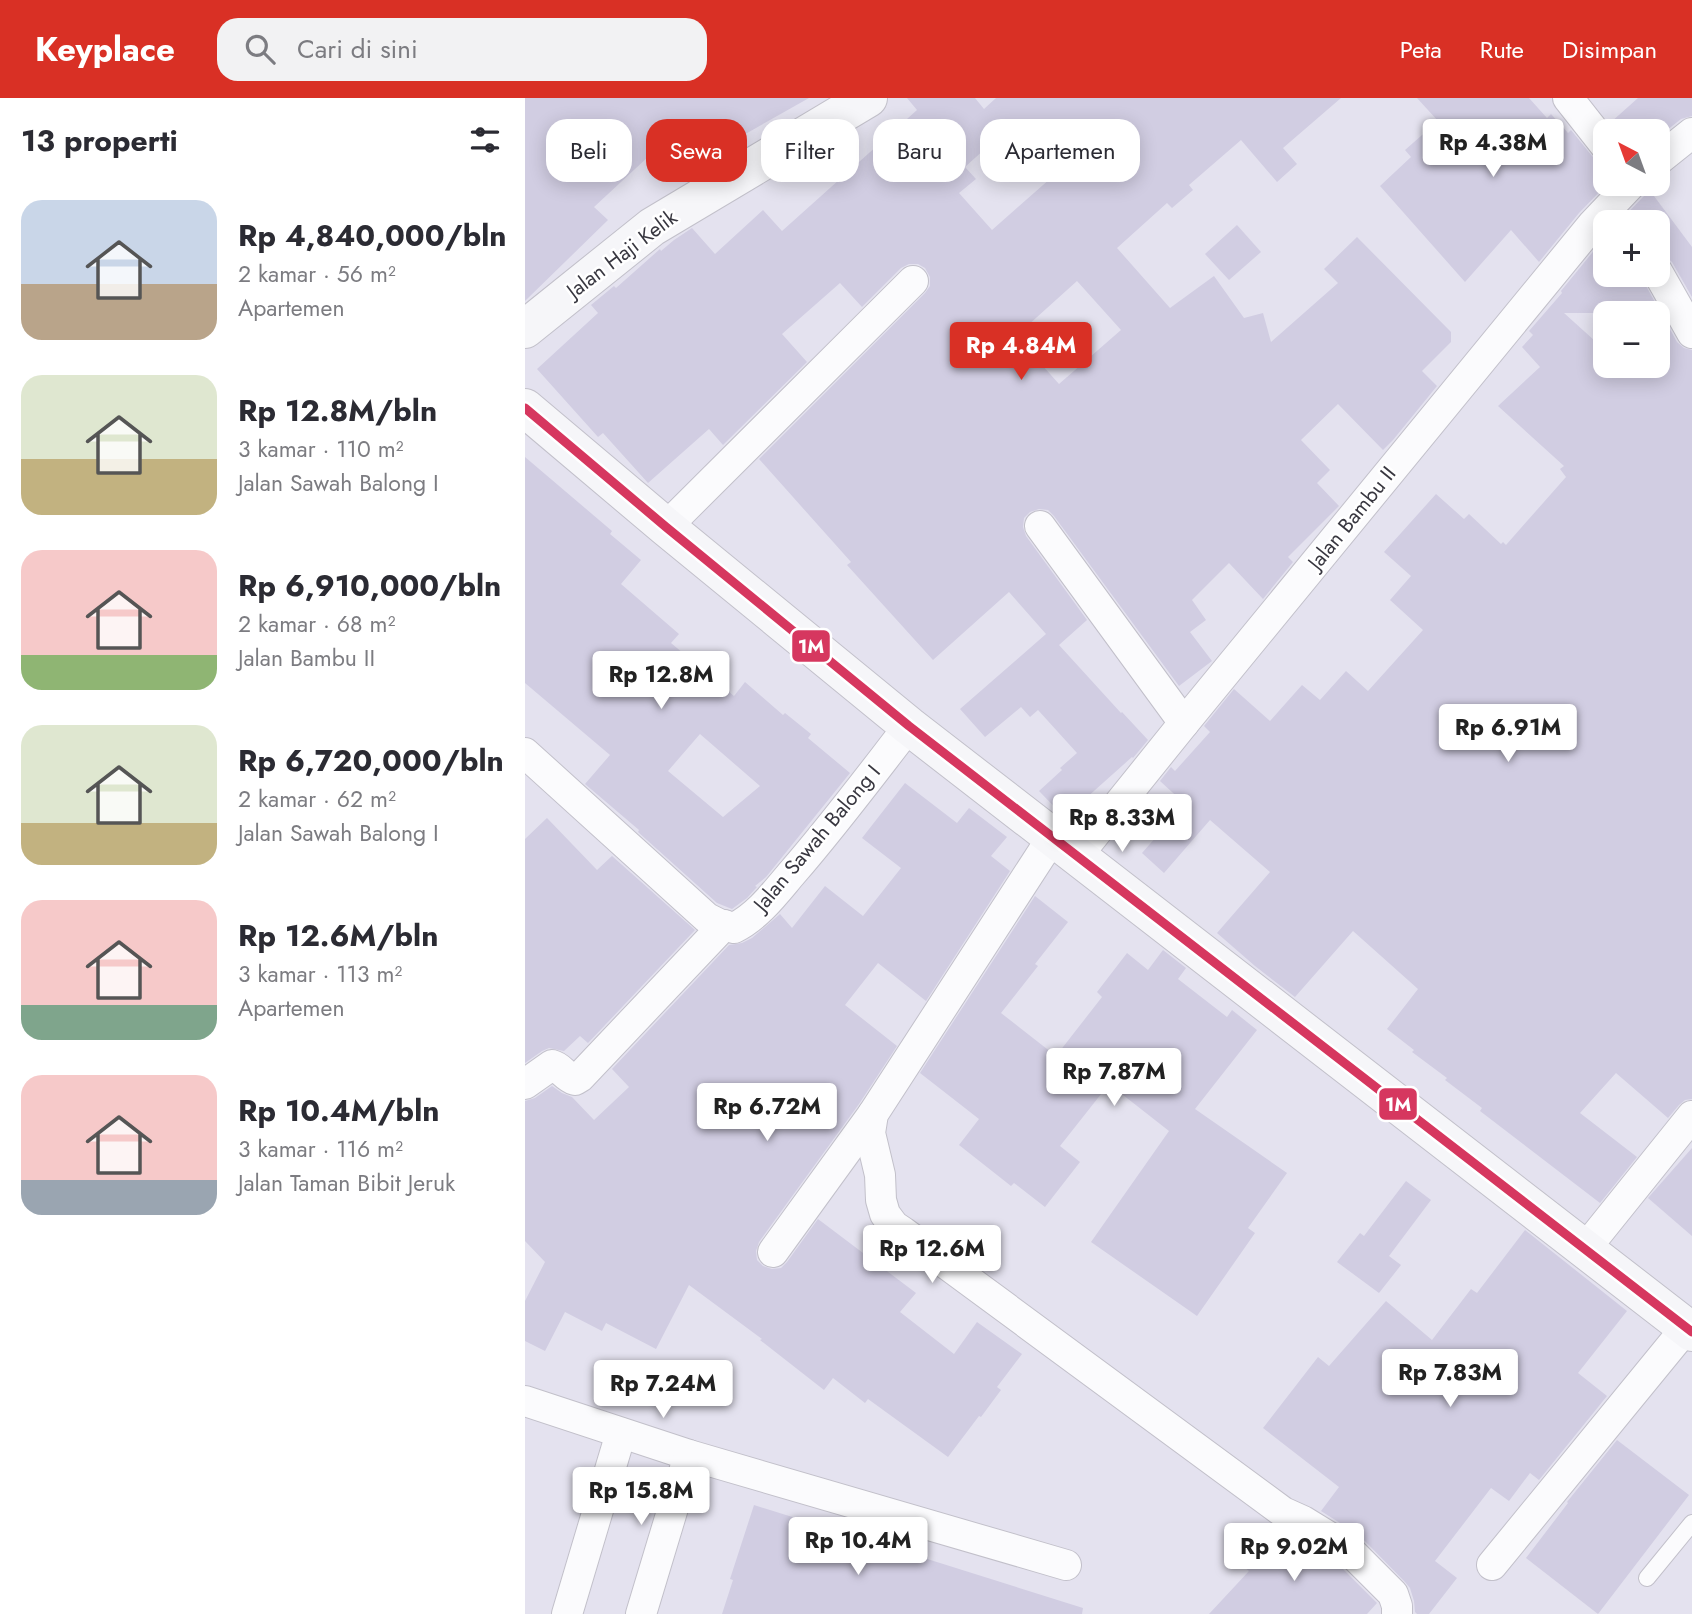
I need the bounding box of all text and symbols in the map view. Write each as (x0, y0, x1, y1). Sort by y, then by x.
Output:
search box (217, 18, 707, 81)
text: Keyplace (35, 26, 175, 73)
icon: search (241, 30, 279, 68)
text: Cari di sini (297, 30, 418, 68)
text: Peta (1400, 32, 1442, 67)
text: Rute (1480, 32, 1524, 67)
text: Disimpan (1562, 32, 1657, 67)
text: 13 properti (21, 119, 178, 162)
chip: Beli (546, 119, 632, 182)
chip: Sewa (646, 119, 747, 182)
chip: Filter (761, 119, 859, 182)
chip: Baru (873, 119, 966, 182)
chip: Apartemen (980, 119, 1140, 182)
north arrow (1593, 119, 1669, 196)
map controls (1593, 119, 1670, 378)
pin: Rp 4.38M (1421, 120, 1565, 179)
icon: filters (466, 121, 504, 159)
text: Rp 4.38M (1439, 125, 1547, 159)
street label: Jalan Haji Kelik (558, 202, 684, 307)
button: + (1593, 210, 1670, 287)
text: Rp 4,840,000/bln (238, 214, 507, 257)
icon: home (77, 228, 161, 312)
text: 2 kamar · 56 m² (238, 257, 396, 291)
text: Apartemen (238, 291, 344, 325)
button: − (1593, 301, 1670, 378)
pin: Rp 4.84M (949, 322, 1093, 382)
text: Rp 4.84M (966, 328, 1076, 362)
text: Rp 12.8M/bln (238, 389, 437, 432)
icon: home (77, 403, 161, 487)
text: 3 kamar · 110 m² (238, 432, 404, 466)
street label: Jalan Bambu II (1299, 460, 1403, 578)
text: Jalan Sawah Balong I (238, 466, 439, 500)
text: Rp 6,910,000/bln (238, 564, 501, 607)
icon: home (77, 578, 161, 662)
text: 2 kamar · 68 m² (238, 607, 395, 641)
line badge: 1M (791, 629, 831, 663)
text: 1M (798, 633, 824, 660)
text: Jalan Bambu II (238, 641, 375, 675)
pin: Rp 12.8M (589, 652, 733, 711)
text: Rp 12.8M (608, 657, 714, 691)
pin: Rp 6.91M (1436, 704, 1580, 764)
text: Rp 6.91M (1455, 710, 1561, 744)
text: Rp 6,720,000/bln (238, 739, 504, 782)
icon: home (77, 753, 161, 837)
street label: Jalan Sawah Balong I (745, 758, 887, 920)
text: 2 kamar · 62 m² (238, 782, 396, 816)
pin: Rp 8.33M (1050, 794, 1194, 854)
text: Rp 8.33M (1069, 800, 1175, 834)
text: Jalan Sawah Balong I (238, 816, 439, 850)
text: Rp 12.6M/bln (238, 914, 438, 957)
icon: home (77, 928, 161, 1012)
text: 3 kamar · 113 m² (238, 957, 402, 991)
text: Apartemen (238, 991, 344, 1025)
pin: Rp 7.87M (1042, 1048, 1186, 1108)
text: Rp 7.87M (1062, 1054, 1166, 1088)
pin: Rp 6.72M (695, 1084, 839, 1143)
line badge: 1M (1378, 1087, 1418, 1121)
text: Rp 10.4M/bln (238, 1089, 439, 1132)
text: Rp 6.72M (713, 1089, 821, 1123)
text: 1M (1385, 1091, 1411, 1118)
icon: home (77, 1103, 161, 1187)
text: 3 kamar · 116 m² (238, 1132, 403, 1166)
text: Jalan Taman Bibit Jeruk (238, 1166, 455, 1200)
pin: Rp 12.6M (860, 1226, 1004, 1285)
text: Rp 12.6M (879, 1231, 985, 1265)
pin: Rp 7.83M (1378, 1350, 1522, 1409)
text: Rp 7.83M (1398, 1355, 1502, 1389)
pin: Rp 7.24M (591, 1360, 735, 1420)
text: Rp 7.24M (610, 1366, 716, 1400)
pin: Rp 15.8M (569, 1468, 713, 1527)
text: Rp 15.8M (589, 1473, 693, 1507)
pin: Rp 10.4M (786, 1518, 930, 1577)
text: Rp 10.4M (805, 1523, 911, 1557)
pin: Rp 9.02M (1222, 1524, 1366, 1583)
text: Rp 9.02M (1240, 1529, 1348, 1563)

